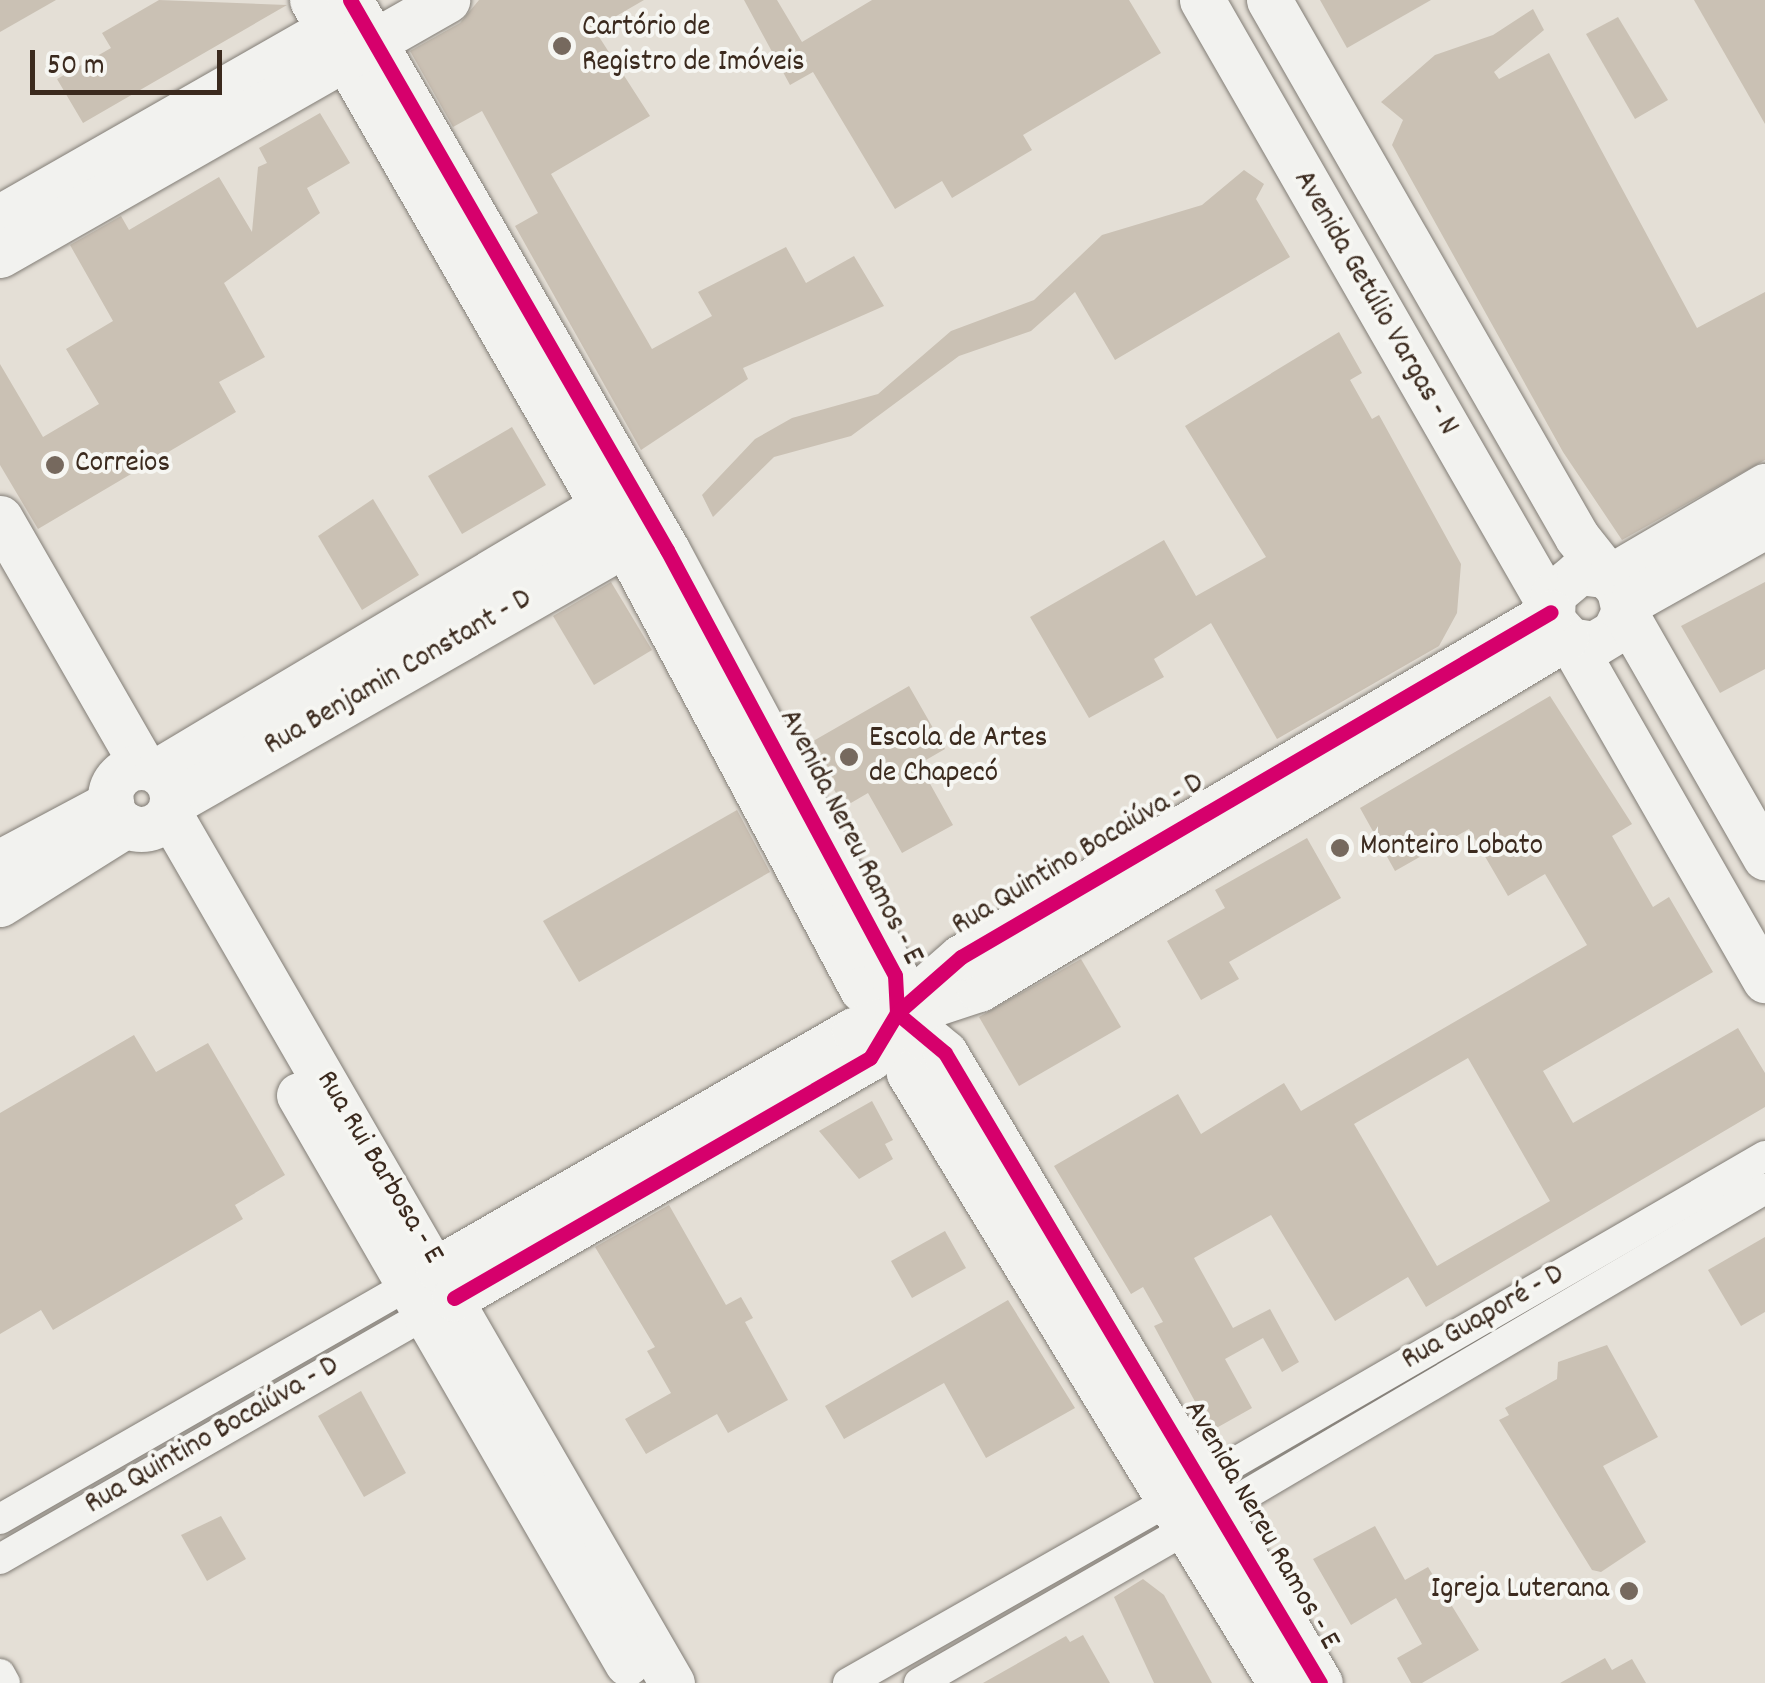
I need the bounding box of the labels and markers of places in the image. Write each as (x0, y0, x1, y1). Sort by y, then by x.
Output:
place label: Cartório de Registro de Imóveis (582, 11, 805, 82)
marker: Cartório de Registro de Imóveis (551, 35, 573, 57)
place label: Correios (75, 447, 170, 483)
marker: Correios (44, 454, 66, 476)
place label: Escola de Artes de Chapecó (869, 722, 1047, 792)
marker: Escola de Artes de Chapecó (838, 746, 860, 768)
place label: Monteiro Lobato (1360, 830, 1543, 866)
marker: Monteiro Lobato (1329, 837, 1351, 859)
place label: Igreja Luterana (1431, 1573, 1609, 1609)
marker: Igreja Luterana (1618, 1580, 1640, 1602)

